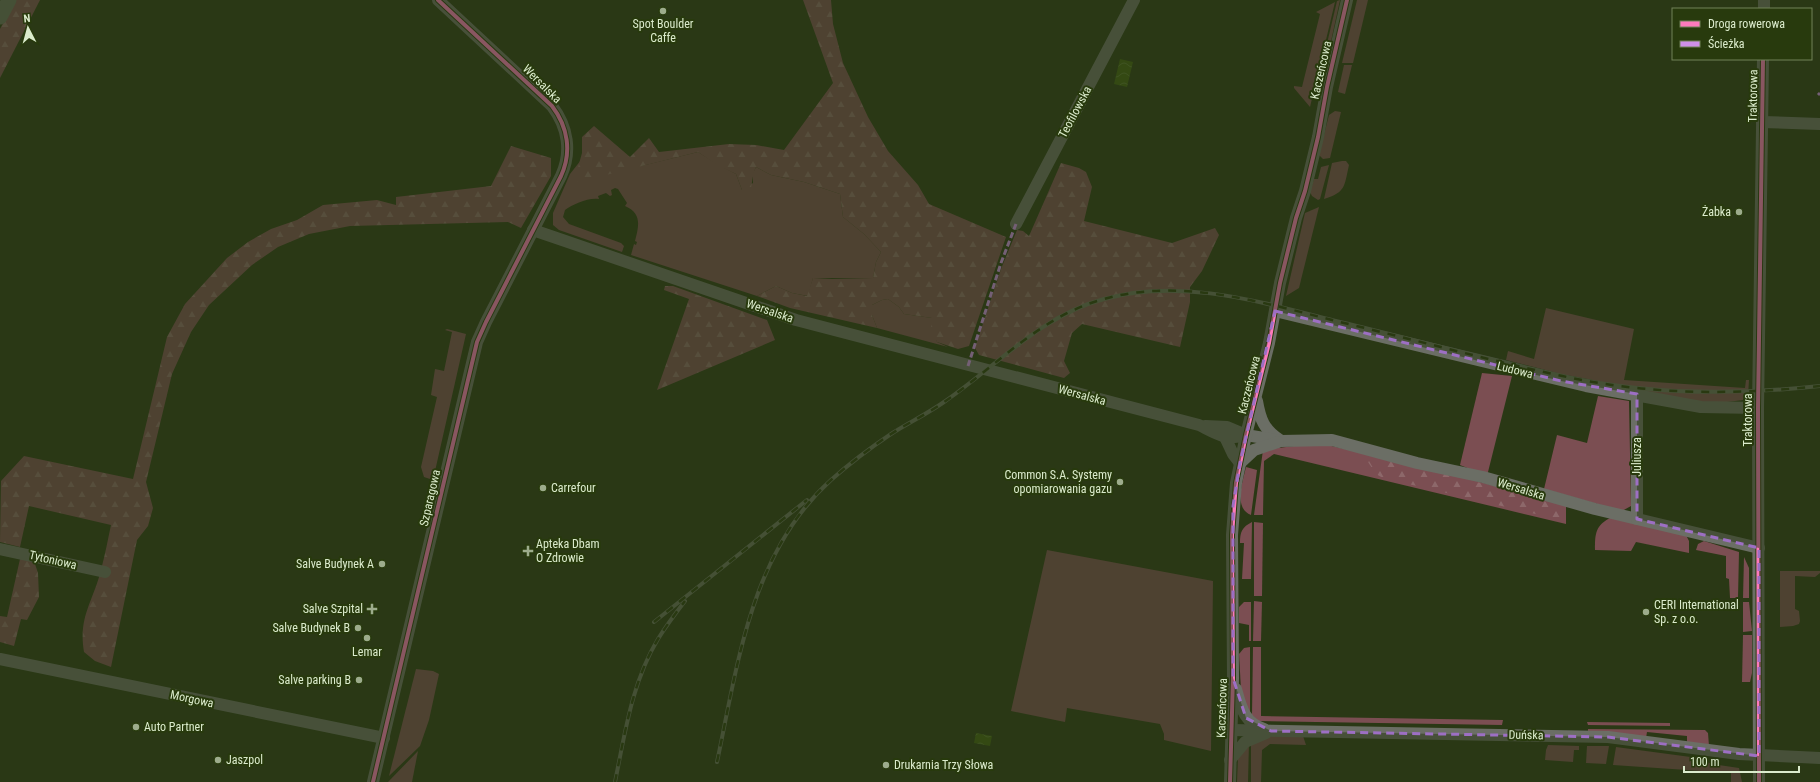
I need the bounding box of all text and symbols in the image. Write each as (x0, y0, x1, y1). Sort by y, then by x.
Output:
marker: Spot Boulder Caffe (658, 6, 668, 16)
north arrow (8, 8, 48, 48)
legend (1672, 8, 1812, 60)
text: N (23, 12, 31, 25)
place label: Spot Boulder Caffe (633, 17, 694, 45)
text: Droga rowerowa (1708, 17, 1785, 31)
text: Ścieżka (1708, 36, 1745, 51)
street label: Kaczeńcowa (1307, 39, 1335, 101)
street label: Wersalska (520, 62, 564, 106)
street label: Traktorowa (1746, 69, 1760, 123)
street label: Teofilowska (1056, 84, 1095, 140)
place label: Żabka (1702, 204, 1731, 219)
marker: Żabka (1734, 207, 1744, 217)
street label: Wersalska (745, 296, 796, 326)
street label: Kaczeńcowa (1235, 354, 1263, 416)
street label: Ludowa (1495, 359, 1535, 381)
street label: Wersalska (1057, 382, 1108, 408)
street label: Traktorowa (1741, 393, 1755, 446)
street label: Juliusza (1630, 437, 1644, 477)
street label: Szparagowa (417, 468, 443, 528)
place label: Common S.A. Systemy opomiarowania gazu (1004, 468, 1112, 496)
street label: Wersalska (1496, 475, 1547, 503)
marker: Common S.A. Systemy opomiarowania gazu (1115, 477, 1125, 487)
place label: Carrefour (551, 481, 596, 495)
marker: Carrefour (538, 483, 548, 493)
place label: Apteka Dbam O Zdrowie (536, 537, 599, 565)
marker: Apteka Dbam O Zdrowie (523, 546, 533, 556)
street label: Tytoniowa (28, 548, 78, 572)
place label: Salve Budynek A (296, 557, 374, 571)
marker: Salve Budynek A (377, 559, 387, 569)
place label: CERI International Sp. z o.o. (1654, 598, 1739, 626)
place label: Salve Szpital (303, 602, 363, 616)
marker: Salve Szpital (366, 603, 378, 615)
marker: CERI International Sp. z o.o. (1641, 607, 1651, 617)
place label: Salve Budynek B (272, 621, 350, 635)
marker: Salve Budynek B (353, 623, 363, 633)
marker: Lemar (362, 633, 372, 643)
place label: Lemar (352, 645, 382, 659)
place label: Salve parking B (278, 673, 351, 687)
marker: Salve parking B (354, 675, 364, 685)
street label: Kaczeńcowa (1214, 678, 1230, 738)
street label: Morgowa (169, 688, 215, 710)
place label: Auto Partner (144, 720, 204, 734)
marker: Auto Partner (131, 722, 141, 732)
street label: Duńska (1508, 728, 1544, 742)
scale bar (1684, 748, 1799, 774)
place label: Jaszpol (226, 753, 263, 767)
marker: Jaszpol (213, 755, 223, 765)
text: 100 m (1690, 755, 1720, 769)
place label: Drukarnia Trzy Słowa (894, 758, 993, 772)
marker: Drukarnia Trzy Słowa (881, 760, 891, 770)

